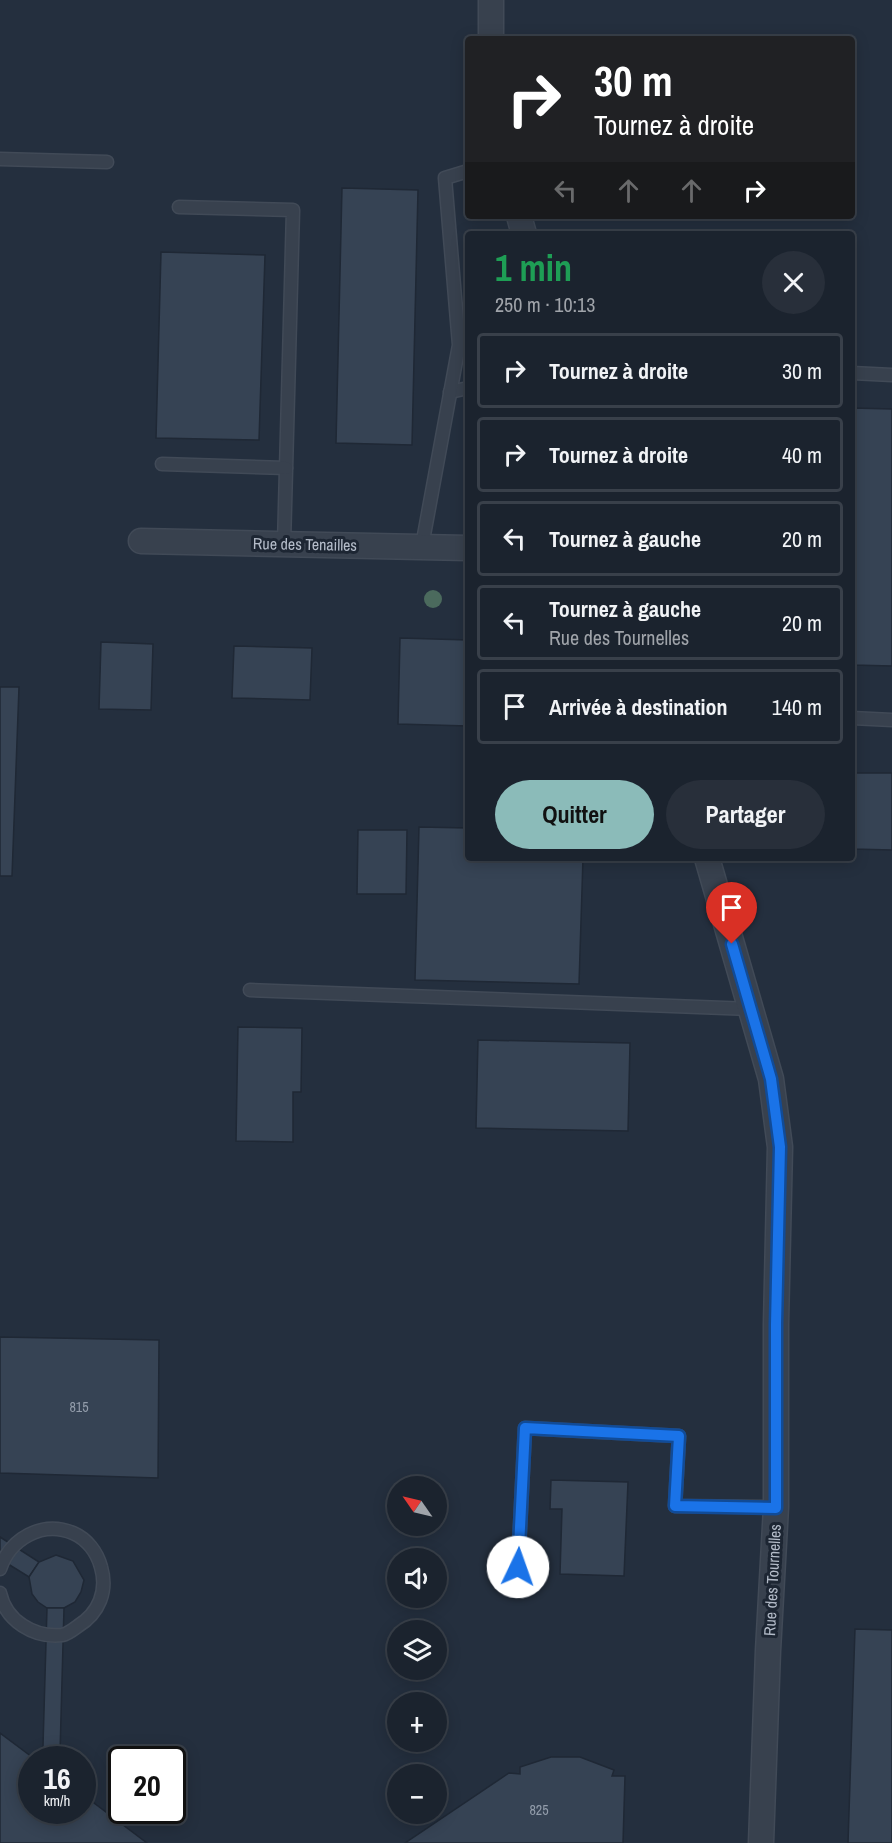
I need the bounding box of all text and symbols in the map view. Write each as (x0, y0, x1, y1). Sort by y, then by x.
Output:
text: 30 m (594, 53, 673, 109)
icon: right (495, 60, 573, 138)
text: Tournez à droite (594, 107, 754, 143)
icon: left (549, 174, 582, 207)
icon: ahead (612, 174, 645, 207)
icon: ahead (675, 174, 708, 207)
icon: right (738, 174, 771, 207)
text: 1 min (495, 244, 572, 292)
button: close (762, 251, 825, 314)
text: 250 m · 10:13 (495, 291, 595, 318)
icon: right (498, 354, 531, 387)
text: Tournez à droite (549, 356, 688, 386)
text: 30 m (782, 356, 822, 386)
icon: right (498, 438, 531, 471)
text: Tournez à droite (549, 440, 688, 470)
text: 40 m (782, 440, 822, 470)
icon: left (498, 522, 531, 555)
text: Tournez à gauche (549, 524, 701, 554)
text: 20 m (782, 524, 822, 554)
street label: Rue des Tenailles (253, 532, 357, 556)
text: Tournez à gauche (549, 594, 701, 624)
icon: left (498, 606, 531, 639)
text: 20 m (782, 608, 822, 638)
text: Rue des Tournelles (549, 624, 689, 651)
icon: arrive (498, 690, 531, 723)
text: Arrivée à destination (549, 692, 727, 722)
text: 140 m (772, 692, 822, 722)
button: Quitter (495, 780, 654, 849)
button: Partager (666, 780, 825, 849)
pin (706, 882, 757, 944)
icon: arrive (715, 891, 748, 924)
house number: 815 (69, 1398, 89, 1416)
north arrow (387, 1476, 447, 1536)
map controls (387, 1476, 447, 1824)
street label: Rue des Tournelles (758, 1523, 786, 1637)
position arrow (486, 1535, 550, 1599)
button: sound (387, 1548, 447, 1608)
button: layers (387, 1620, 447, 1680)
button: + (387, 1692, 447, 1752)
speed limit sign: 20 (108, 1746, 186, 1824)
text: 16 (43, 1758, 71, 1798)
button: − (387, 1764, 447, 1824)
text: km/h (44, 1790, 70, 1811)
house number: 825 (529, 1801, 549, 1819)

